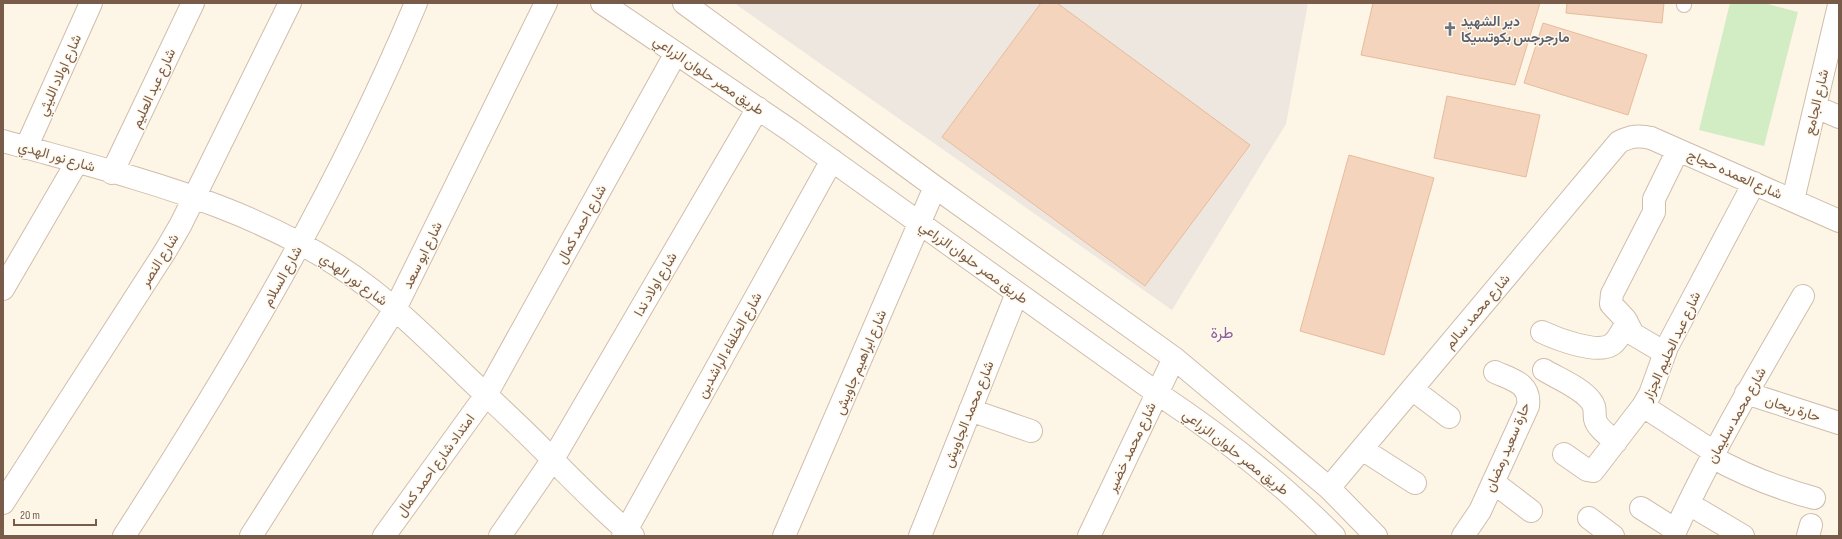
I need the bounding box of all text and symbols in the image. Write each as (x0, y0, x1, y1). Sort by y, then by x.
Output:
place label: دير الشهيد مارجرجس بكوتسيكا (1461, 13, 1570, 46)
church icon: دير الشهيد مارجرجس بكوتسيكا (1442, 21, 1458, 37)
street label: شارع اولاد الليثي (34, 32, 88, 120)
street label: طريق مصر حلوان الزراعي (648, 32, 767, 121)
street label: شارع عبد العليم (128, 46, 181, 132)
street label: شارع الجامع (1801, 68, 1834, 137)
street label: شارع نور الهدي (16, 137, 97, 178)
street label: شارع العمده حجاج (1684, 146, 1785, 205)
street label: شارع احمد كمال (553, 182, 612, 268)
street label: طريق مصر حلوان الزراعي (914, 217, 1031, 310)
street label: شارع ابو سعد (399, 219, 448, 293)
street label: شارع النصر (136, 230, 184, 292)
street label: شارع السلام (259, 243, 308, 310)
street label: شارع نور الهدي (315, 249, 391, 312)
street label: شارع اولاد ندا (630, 249, 682, 320)
street label: شارع محمد سالم (1441, 270, 1515, 354)
street label: شارع الخلفاء الراشدين (693, 289, 767, 402)
street label: شارع عبد الحليم الجزار (1638, 289, 1706, 405)
street label: شارع ابراهيم جاويش (831, 307, 892, 418)
district label: طرة (1211, 324, 1233, 343)
street label: شارع محمد الجاويش (939, 358, 999, 471)
street label: شارع محمد سليمان (1703, 364, 1772, 467)
street label: حارة ريحان (1763, 392, 1823, 425)
street label: شارع محمد خضير (1103, 399, 1162, 497)
street label: حارة سعيد رمضان (1481, 400, 1534, 495)
street label: طريق مصر حلوان الزراعي (1177, 406, 1292, 501)
street label: امتداد شارع احمد كمال (392, 411, 480, 521)
scale bar (14, 501, 96, 527)
text: 20 m (20, 508, 40, 523)

